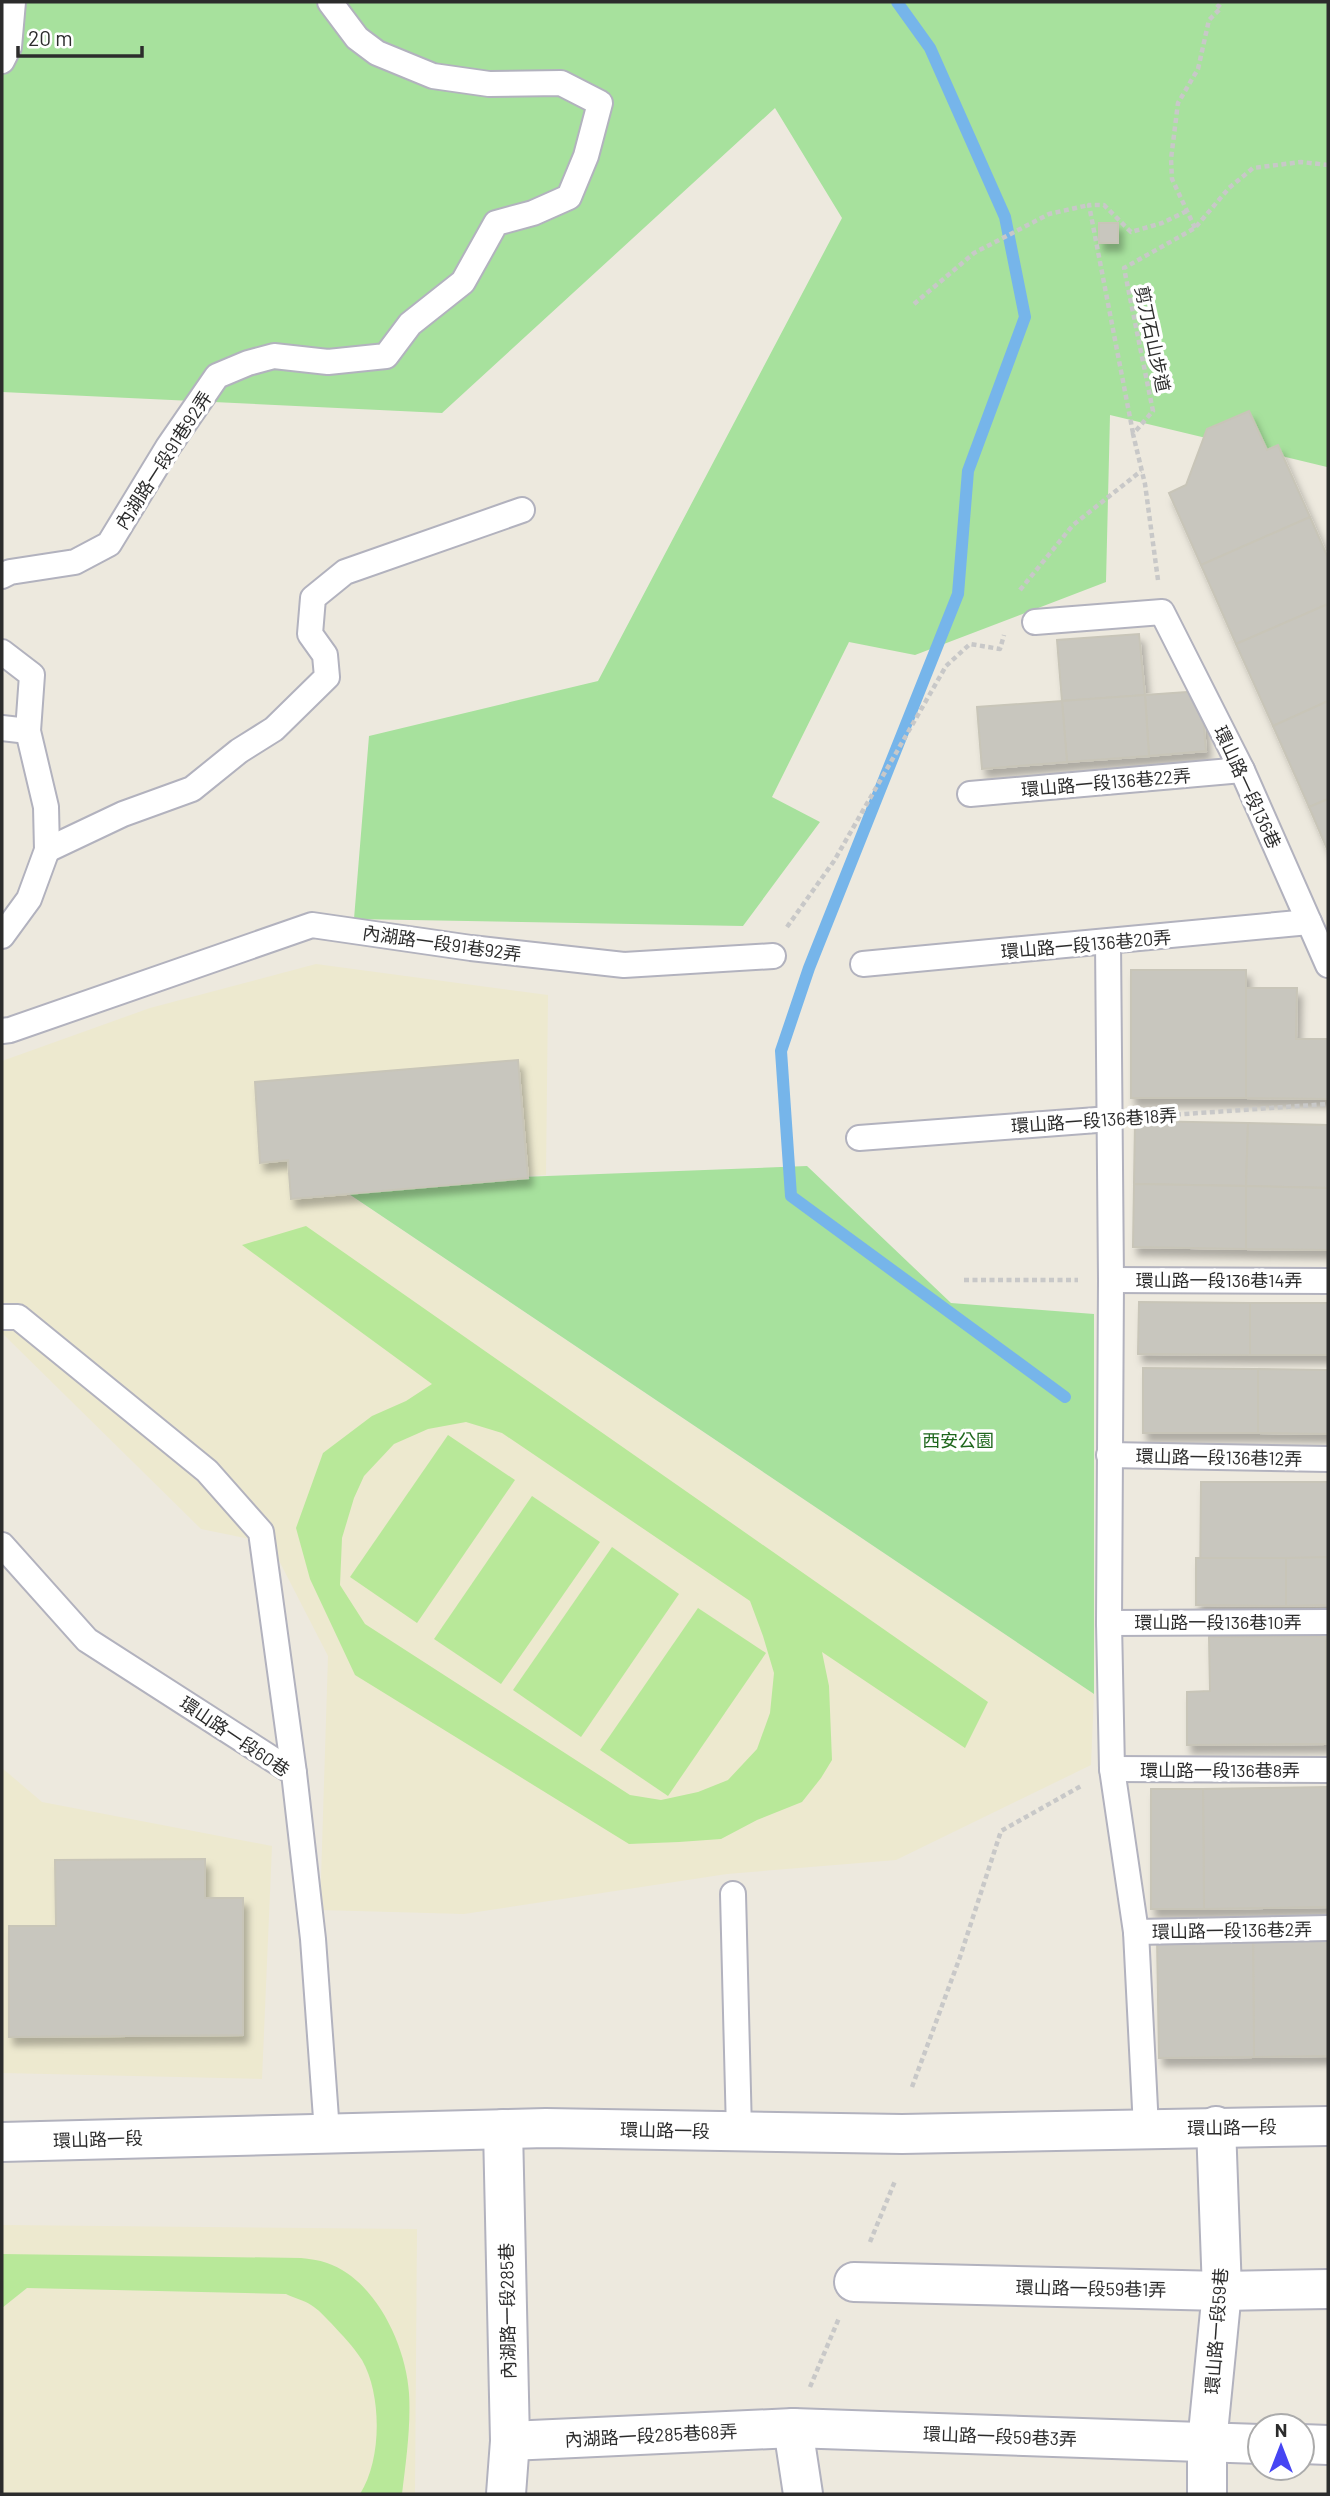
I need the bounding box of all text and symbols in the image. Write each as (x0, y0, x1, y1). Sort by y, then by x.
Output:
scale bar (18, 14, 142, 58)
text: 20 m (28, 25, 73, 50)
street label: 剪刀石山步道 (1131, 284, 1175, 394)
street label: 內湖路一段91巷92弄 (110, 387, 216, 533)
street label: 環山路一段136巷 (1210, 722, 1286, 852)
street label: 環山路一段136巷22弄 (1020, 764, 1192, 800)
street label: 內湖路一段91巷92弄 (361, 921, 523, 965)
street label: 環山路一段136巷20弄 (1000, 926, 1172, 962)
street label: 環山路一段136巷18弄 (1010, 1103, 1178, 1137)
street label: 環山路一段136巷14弄 (1135, 1269, 1303, 1291)
park label: 西安公園 (922, 1429, 994, 1451)
street label: 環山路一段136巷12弄 (1135, 1445, 1303, 1469)
street label: 環山路一段136巷10弄 (1134, 1611, 1302, 1633)
street label: 環山路一段60巷 (176, 1691, 294, 1781)
street label: 環山路一段136巷8弄 (1140, 1759, 1300, 1781)
street label: 環山路一段136巷2弄 (1152, 1918, 1312, 1942)
street label: 環山路一段 (1187, 2115, 1277, 2139)
street label: 環山路一段 (620, 2118, 710, 2142)
street label: 環山路一段 (53, 2126, 143, 2152)
street label: 內湖路一段285巷 (495, 2243, 519, 2379)
street label: 環山路一段59巷 (1201, 2267, 1231, 2395)
street label: 環山路一段59巷1弄 (1015, 2276, 1167, 2300)
north arrow (1246, 2412, 1316, 2482)
text: N (1275, 2418, 1287, 2441)
street label: 內湖路一段285巷68弄 (564, 2419, 738, 2451)
street label: 環山路一段59巷3弄 (923, 2422, 1077, 2450)

